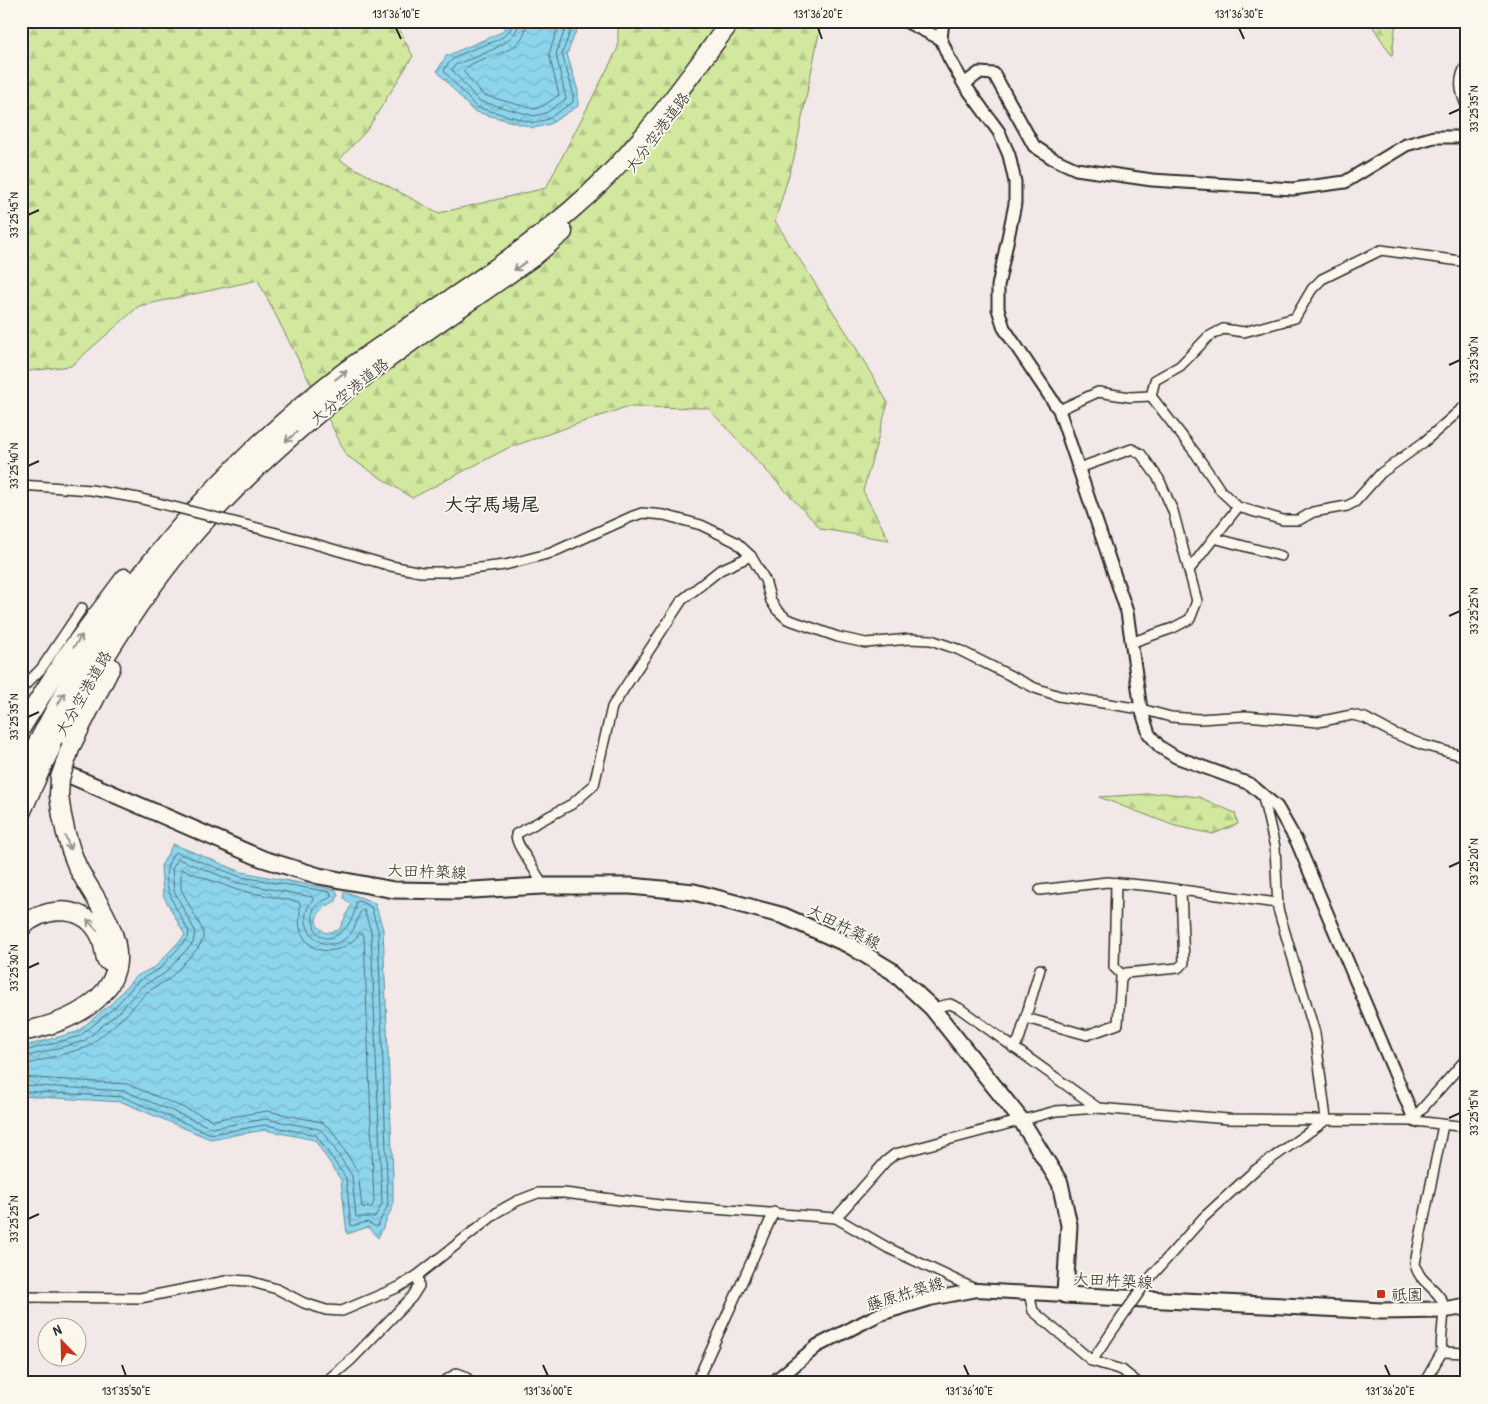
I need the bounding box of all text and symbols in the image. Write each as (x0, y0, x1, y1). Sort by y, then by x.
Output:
text: 131°36'10"E (372, 5, 421, 22)
text: 131°36'20"E (794, 5, 843, 22)
text: 131°36'30"E (1215, 5, 1264, 22)
text: 33°25'35"N (1465, 86, 1482, 132)
street label: 大分空港道路 (619, 87, 695, 177)
text: 33°25'45"N (5, 192, 22, 238)
one-way arrow (513, 261, 527, 271)
text: 33°25'30"N (1465, 337, 1482, 383)
street label: 大分空港道路 (305, 352, 393, 430)
one-way arrow (334, 370, 347, 381)
one-way arrow (285, 431, 298, 442)
text: 33°25'40"N (5, 443, 22, 489)
district label: 大字馬場尾 (444, 491, 540, 517)
text: 33°25'25"N (1465, 588, 1482, 634)
one-way arrow (73, 634, 83, 648)
street label: 大分空港道路 (49, 646, 117, 740)
one-way arrow (57, 692, 66, 707)
text: 33°25'35"N (5, 694, 22, 740)
one-way arrow (65, 836, 74, 851)
text: 33°25'20"N (1465, 838, 1482, 886)
street label: 大田杵築線 (387, 859, 467, 883)
street label: 大田杵築線 (803, 898, 885, 954)
one-way arrow (86, 919, 98, 931)
text: 33°25'30"N (5, 945, 22, 991)
text: 33°25'15"N (1465, 1090, 1482, 1136)
text: 33°25'25"N (5, 1196, 22, 1242)
street label: 大田杵築線 (1072, 1267, 1154, 1293)
street label: 藤原杵築線 (864, 1271, 946, 1315)
place label: 祇園 (1391, 1283, 1423, 1305)
marker: 祇園 (1375, 1288, 1387, 1300)
north arrow (38, 1316, 88, 1366)
text: N (50, 1319, 64, 1340)
text: 131°35'50"E (102, 1382, 151, 1399)
text: 131°36'00"E (524, 1382, 573, 1399)
text: 131°36'10"E (945, 1382, 994, 1399)
text: 131°36'20"E (1366, 1382, 1415, 1399)

